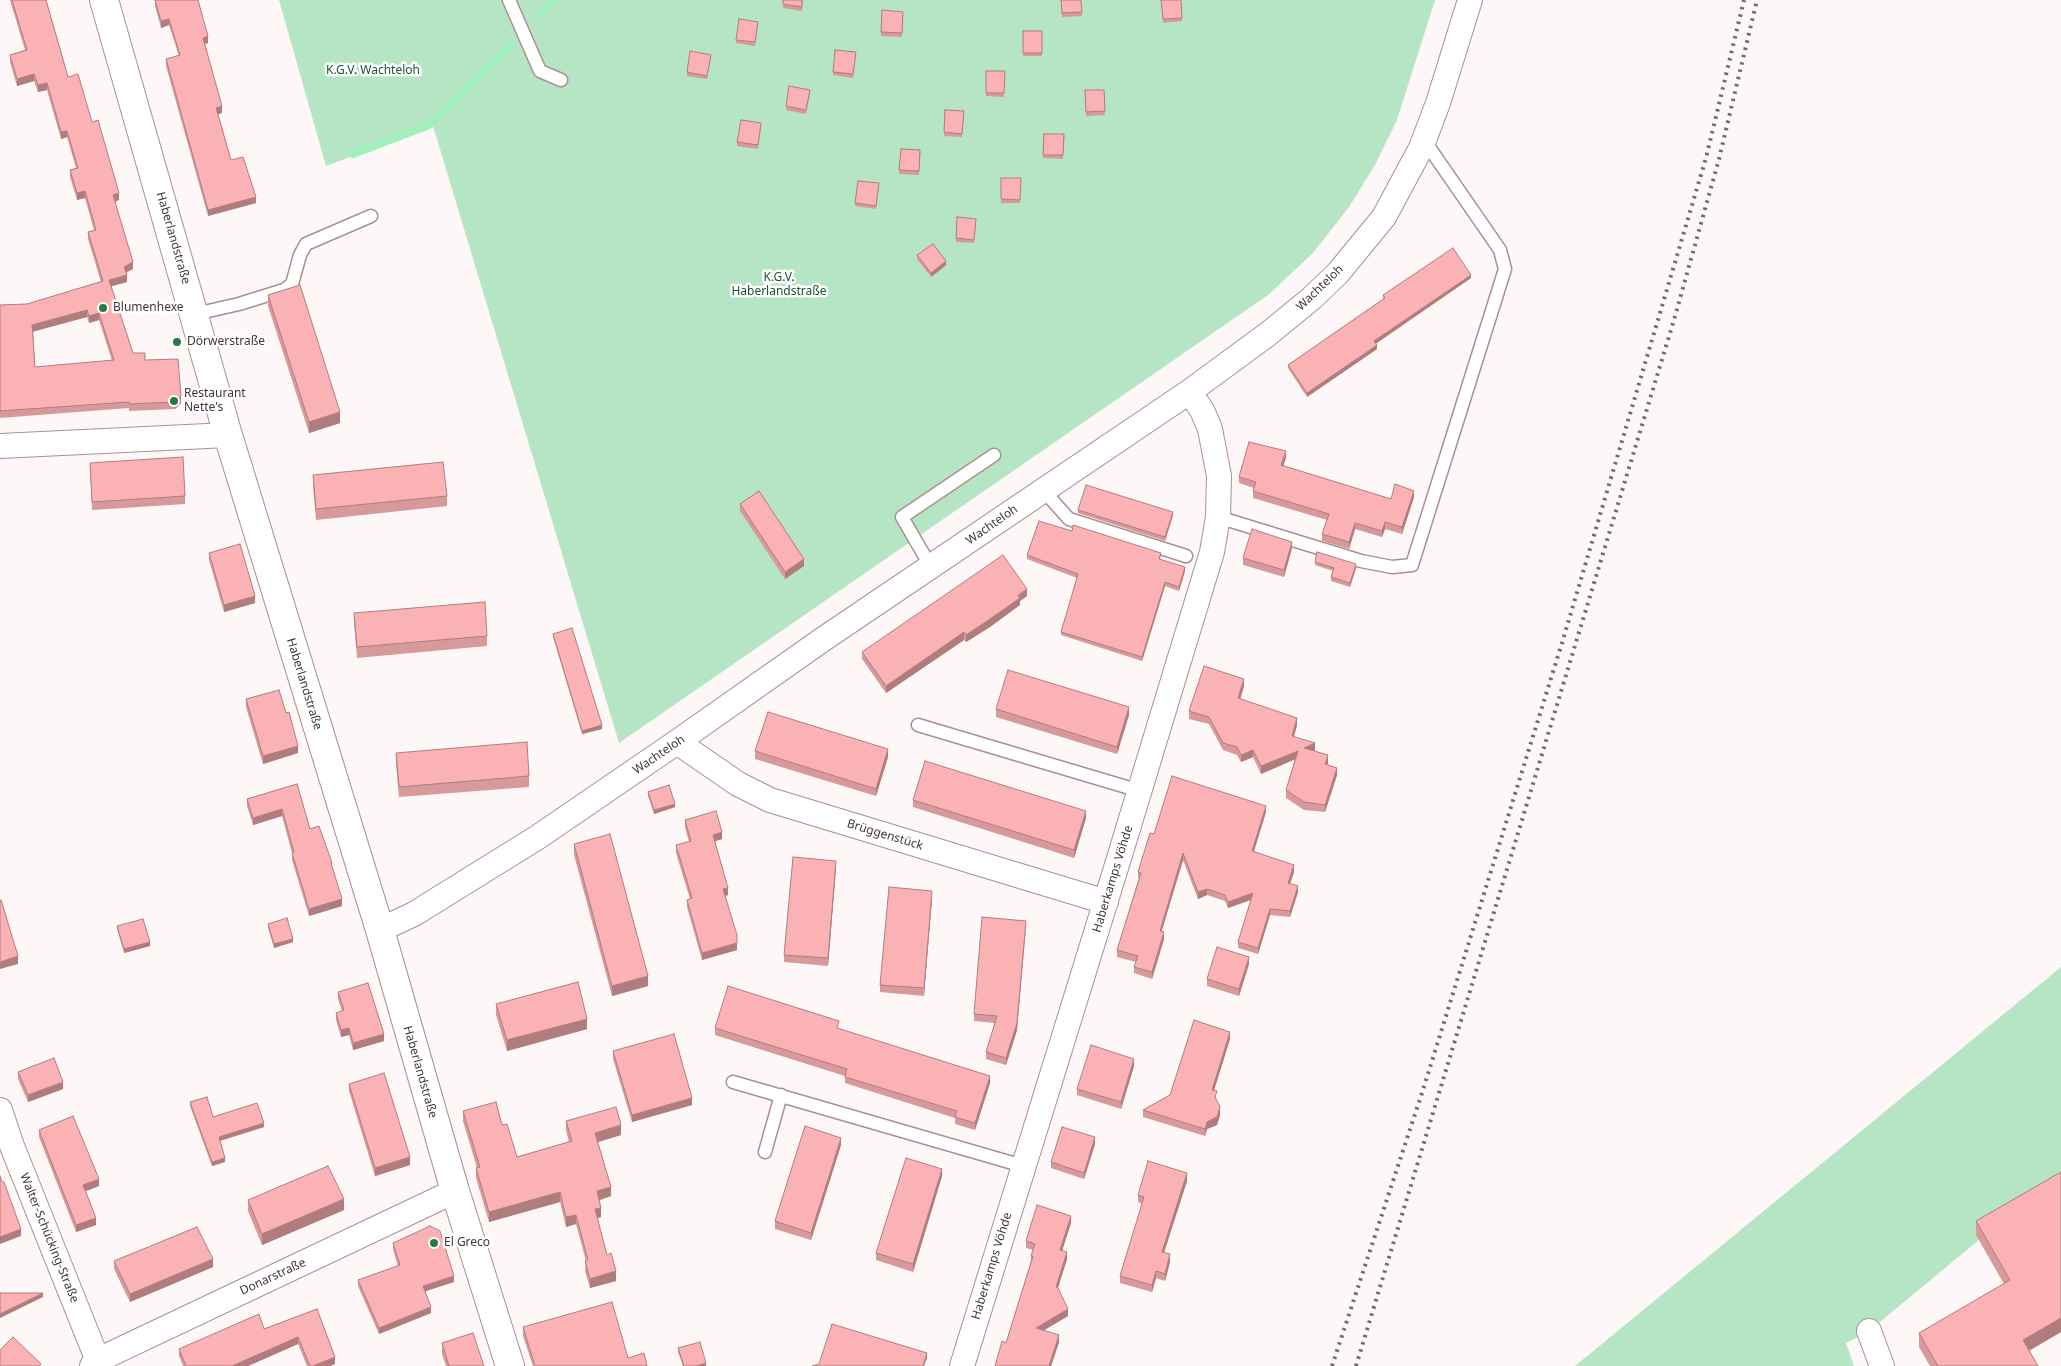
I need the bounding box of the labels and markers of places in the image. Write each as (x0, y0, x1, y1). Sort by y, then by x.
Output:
place label: Blumenhexe (113, 301, 184, 315)
marker: Blumenhexe (97, 302, 109, 314)
place label: Dörwerstraße (187, 335, 265, 349)
marker: Dörwerstraße (171, 336, 183, 348)
place label: Restaurant Nette's (184, 387, 246, 415)
marker: Restaurant Nette's (168, 395, 180, 407)
place label: El Greco (444, 1236, 490, 1250)
marker: El Greco (428, 1237, 440, 1249)

